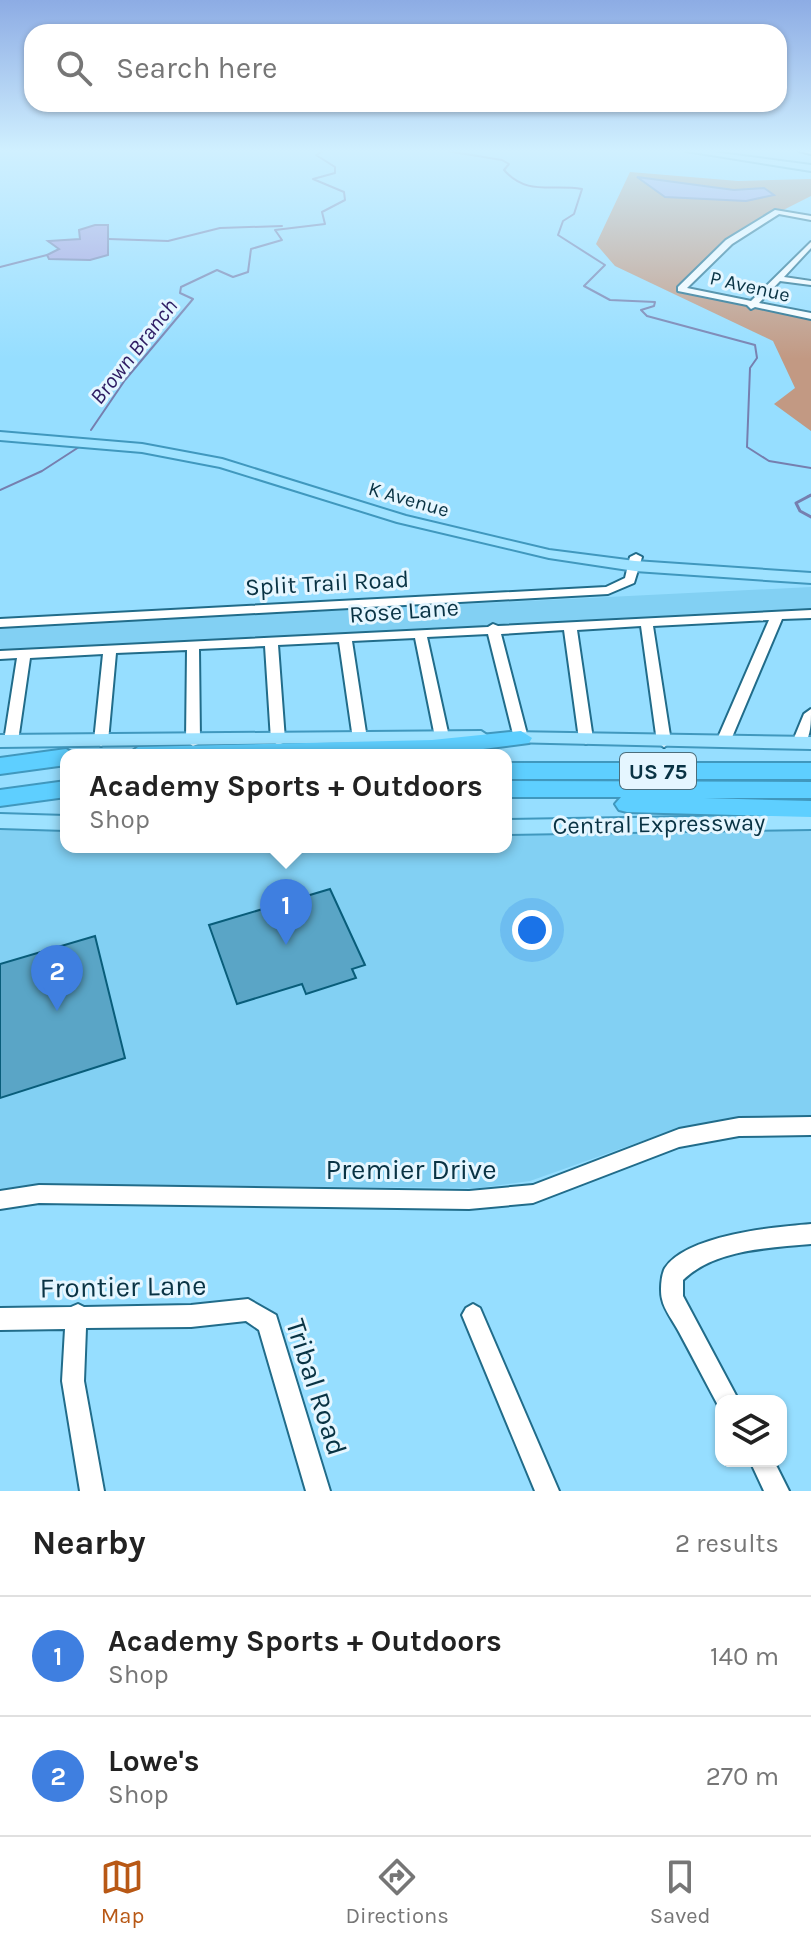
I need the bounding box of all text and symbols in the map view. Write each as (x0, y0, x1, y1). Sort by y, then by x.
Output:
search box (24, 24, 787, 112)
icon: search (52, 46, 96, 90)
text: Search here (116, 50, 277, 86)
street label: P Avenue (708, 266, 792, 307)
water label: Brown Branch (85, 294, 183, 410)
street label: K Avenue (366, 477, 452, 522)
street label: Split Trail Road (244, 565, 410, 601)
street label: Rose Lane (348, 593, 460, 629)
popup (60, 749, 512, 853)
road number: US 75 (620, 753, 696, 789)
text: Academy Sports + Outdoors (89, 768, 483, 804)
text: Shop (89, 804, 150, 835)
street label: Central Expressway (552, 808, 766, 840)
pin: 1 (260, 879, 312, 945)
your location (512, 910, 552, 950)
pin: 2 (31, 945, 83, 1011)
street label: Premier Drive (325, 1153, 497, 1186)
street label: Frontier Lane (39, 1269, 207, 1304)
street label: Tribal Road (279, 1315, 354, 1459)
map controls (715, 1395, 787, 1467)
button: layers (715, 1395, 787, 1467)
text: Nearby (32, 1523, 146, 1563)
text: 2 results (675, 1528, 779, 1559)
text: Academy Sports + Outdoors (108, 1623, 502, 1659)
text: 1 (53, 1641, 63, 1672)
text: 140 m (710, 1641, 779, 1672)
text: Shop (108, 1659, 169, 1690)
text: Lowe's (108, 1743, 200, 1779)
text: 2 (50, 1761, 66, 1792)
text: 270 m (706, 1761, 779, 1792)
text: Shop (108, 1779, 169, 1810)
tab: Map (100, 1855, 144, 1929)
tab: Directions (345, 1855, 449, 1929)
tab: Saved (650, 1855, 711, 1929)

